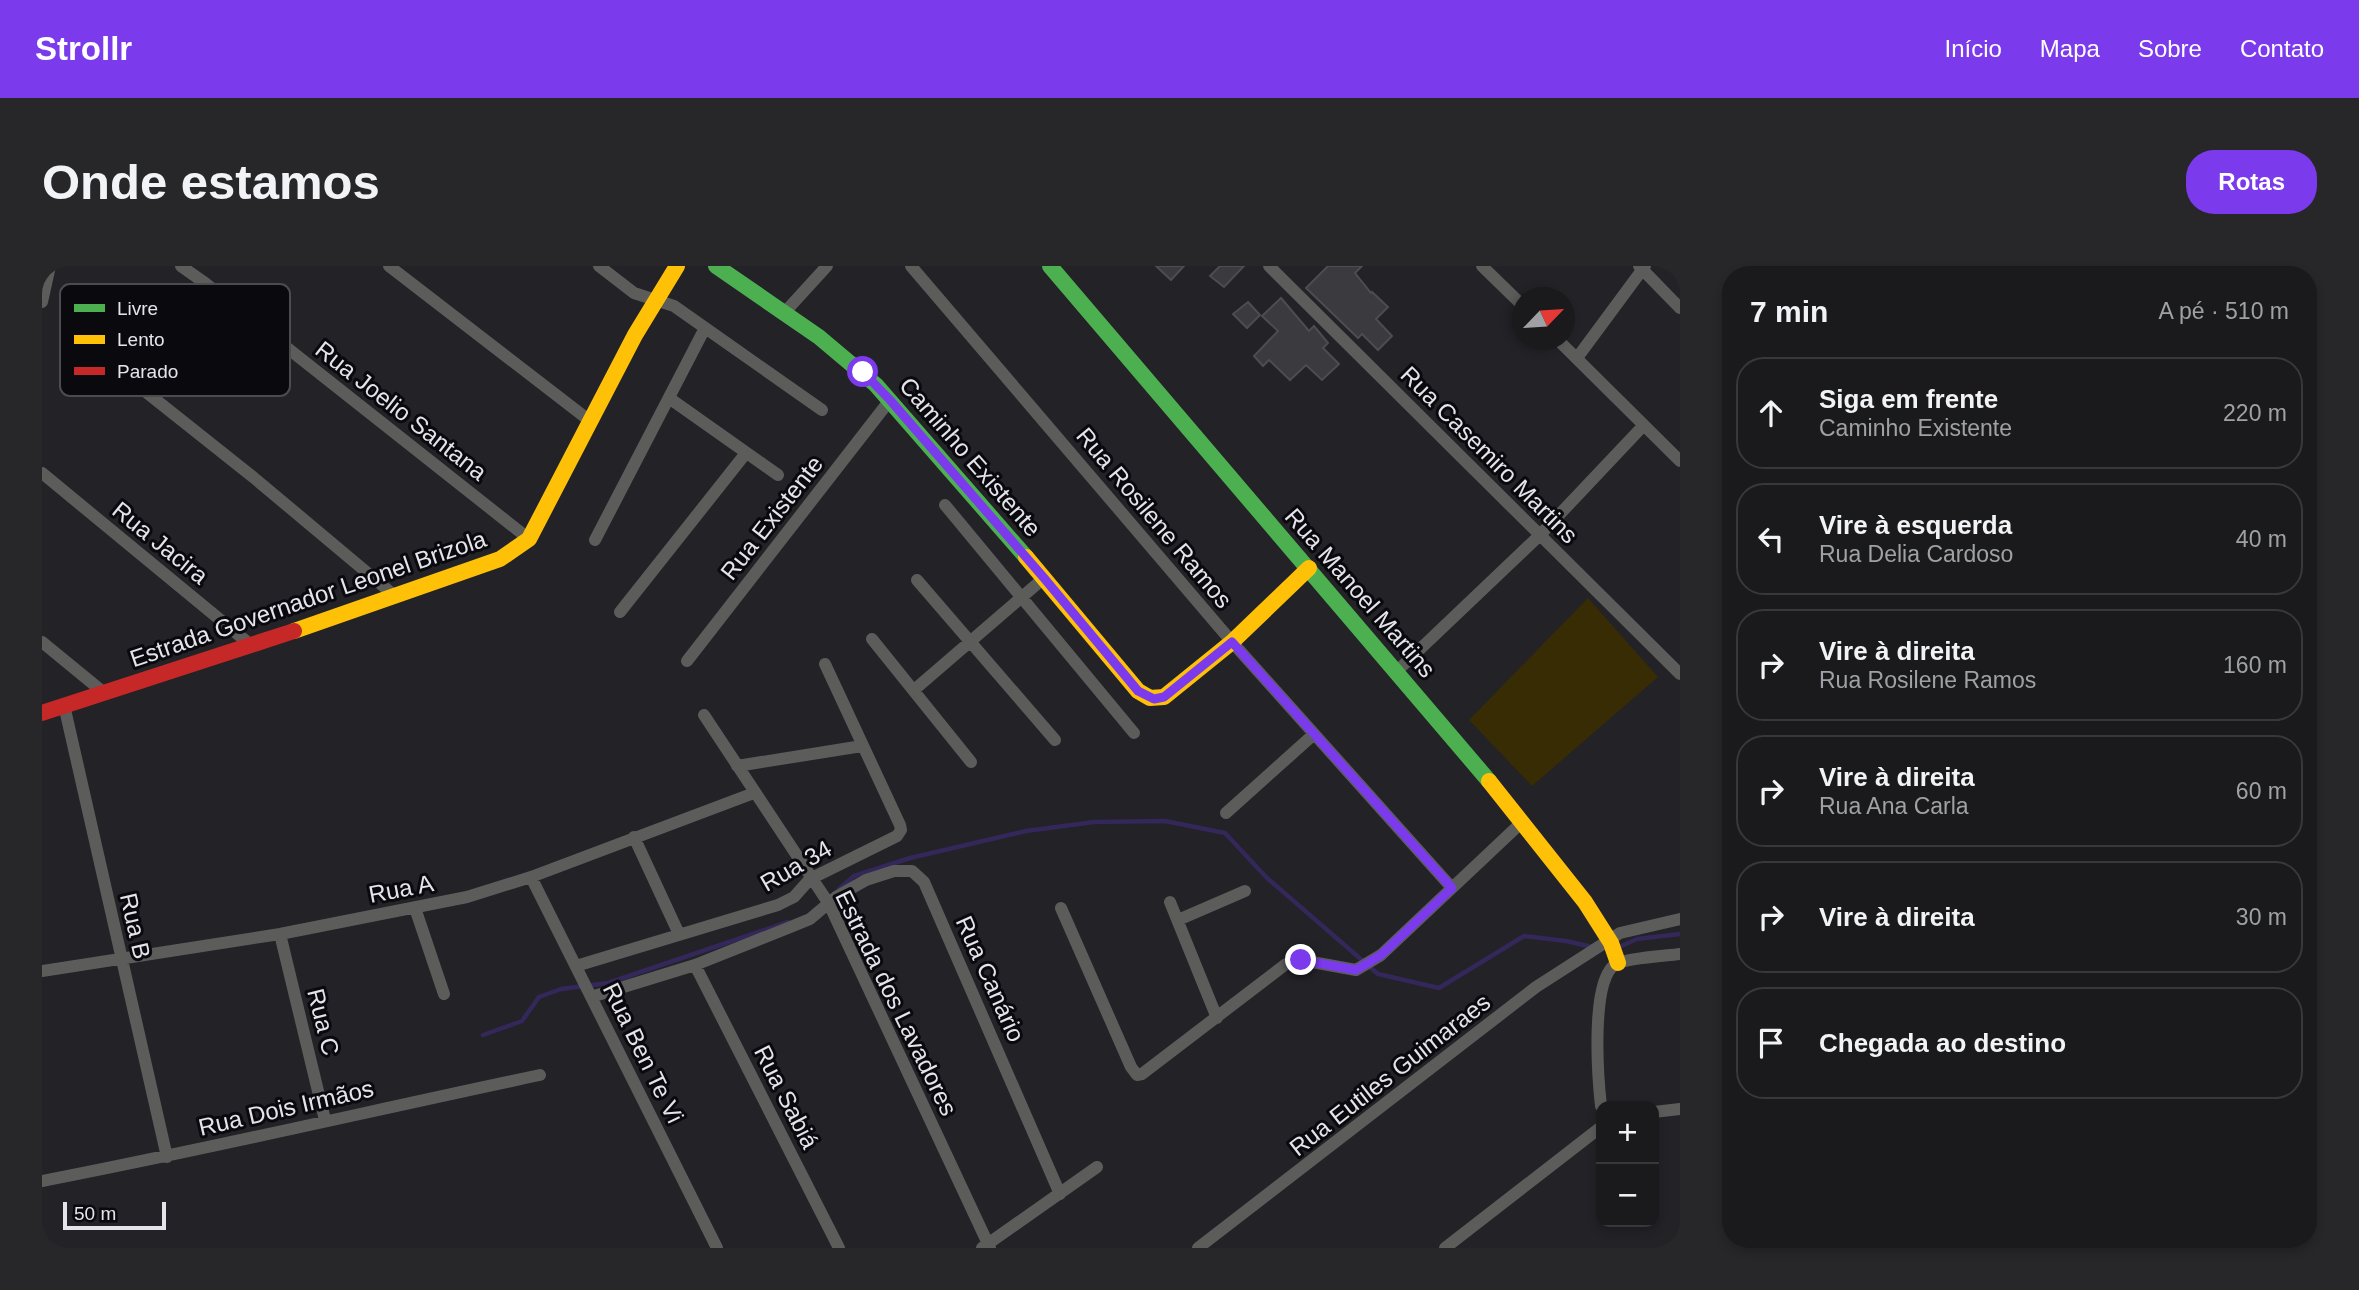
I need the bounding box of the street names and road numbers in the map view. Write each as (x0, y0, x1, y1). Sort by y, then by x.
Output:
street label: Rua Joelio Santana (310, 335, 493, 486)
street label: Rua Casemiro Martins (1395, 361, 1583, 549)
street label: Caminho Existente (894, 372, 1047, 542)
street label: Rua Rosilene Ramos (1071, 422, 1238, 613)
street label: Rua Existente (715, 451, 828, 585)
street label: Rua Jacira (107, 496, 214, 590)
street label: Rua Manoel Martins (1280, 503, 1441, 683)
street label: Estrada Governador Leonel Brizola (126, 525, 490, 672)
street label: Rua 34 (755, 835, 836, 897)
street label: Rua A (366, 869, 436, 908)
street label: Estrada dos Lavadores (830, 886, 963, 1120)
street label: Rua B (115, 890, 156, 961)
street label: Rua Canário (951, 912, 1030, 1046)
street label: Rua Ben Te Vi (598, 978, 689, 1127)
street label: Rua C (302, 986, 345, 1058)
street label: Rua Eutiles Guimaraes (1284, 988, 1495, 1161)
street label: Rua Sabiá (749, 1041, 824, 1153)
street label: Rua Dois Irmãos (196, 1074, 376, 1141)

